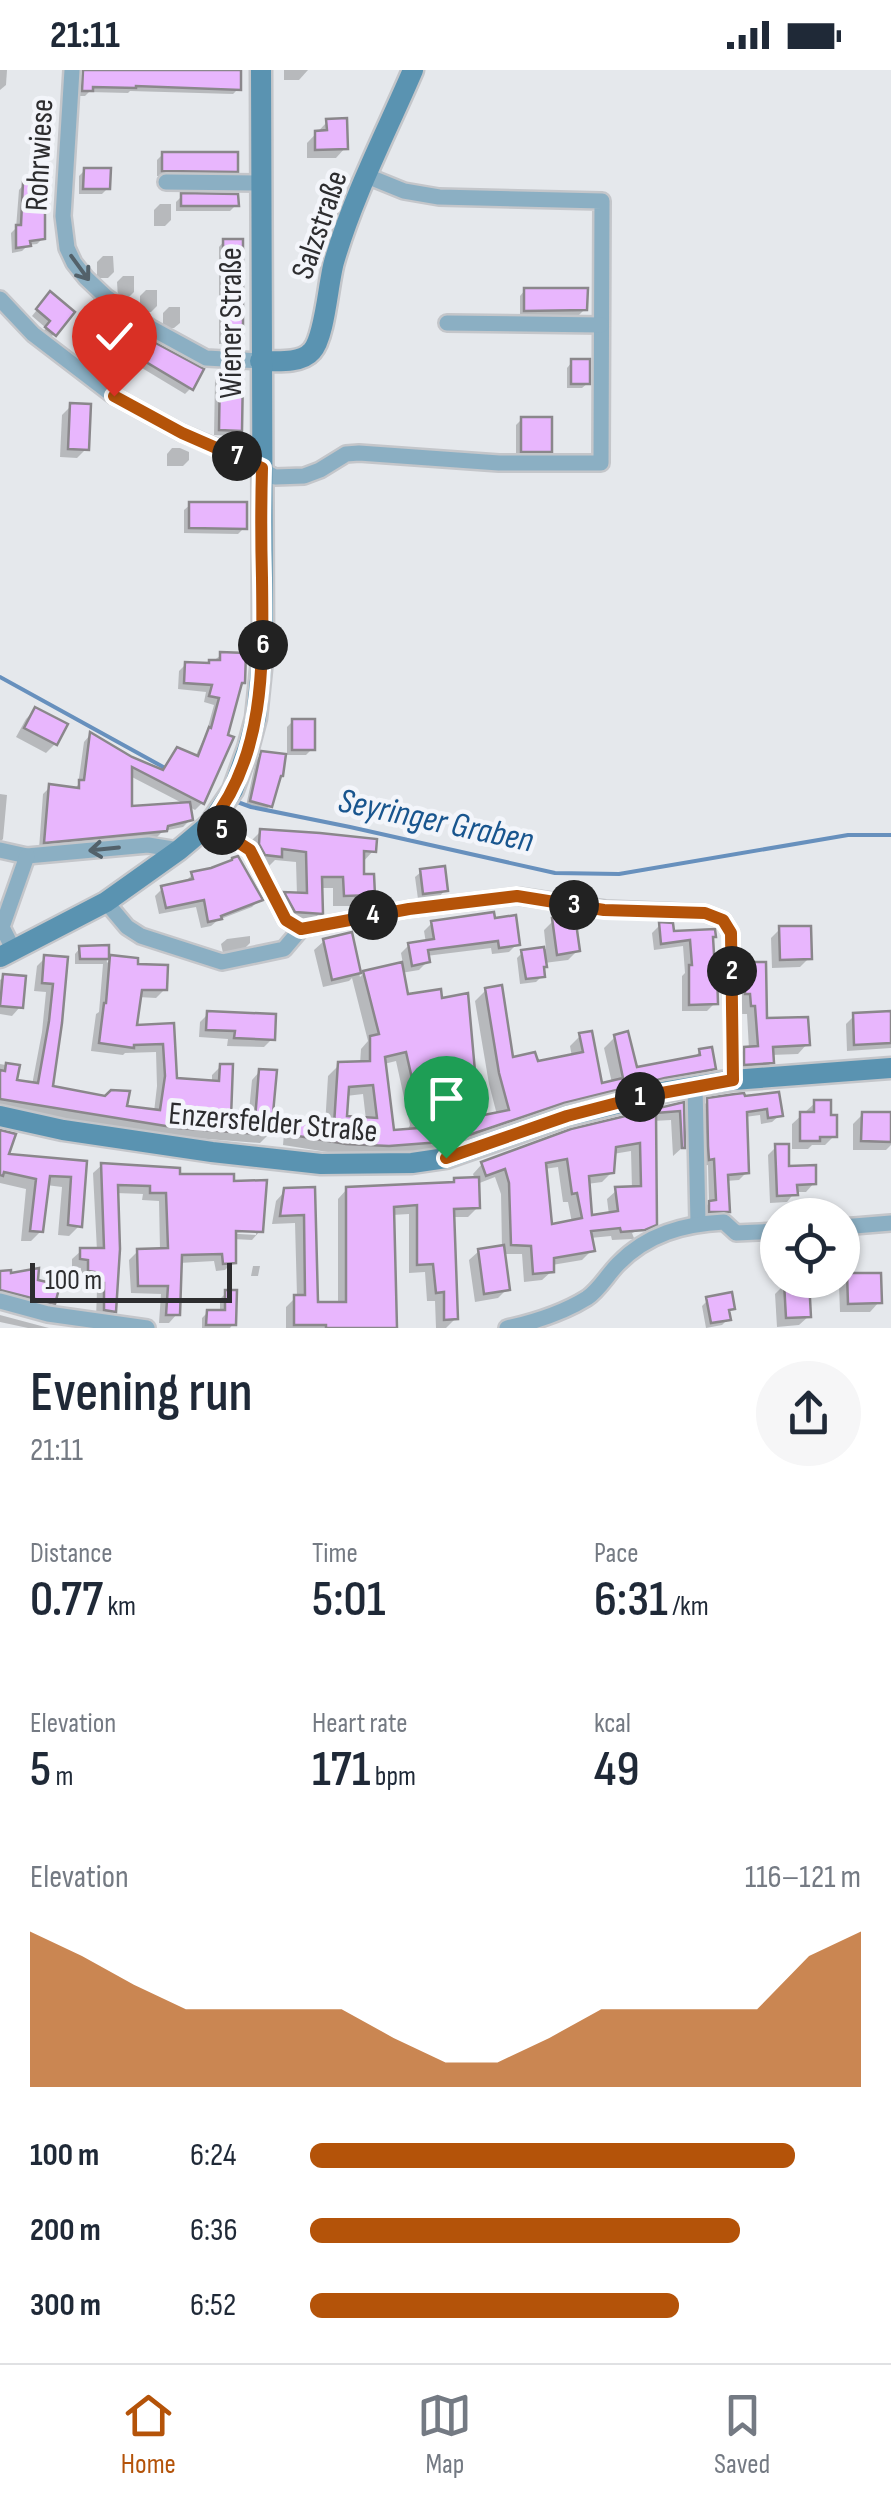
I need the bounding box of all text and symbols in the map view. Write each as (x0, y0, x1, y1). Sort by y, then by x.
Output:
text: 21:11 (50, 13, 120, 58)
street label: Rohrwiese (18, 98, 62, 212)
street label: Salzstraße (283, 166, 357, 284)
street label: Wiener Straße (212, 247, 251, 399)
one-way arrow (69, 254, 90, 281)
pin (72, 294, 157, 397)
icon: check (87, 309, 142, 364)
pin: 7 (212, 431, 262, 481)
text: 7 (231, 439, 243, 472)
pin: 6 (238, 620, 288, 670)
text: 6 (256, 628, 270, 661)
water label: Seyringer Graben (334, 779, 538, 863)
pin: 5 (197, 805, 247, 855)
text: 5 (216, 813, 228, 846)
one-way arrow (88, 840, 120, 859)
pin: 3 (549, 880, 599, 930)
text: 3 (568, 888, 580, 921)
pin: 4 (348, 890, 398, 940)
text: 4 (366, 898, 380, 931)
pin: 2 (707, 946, 757, 996)
text: 2 (726, 954, 738, 987)
pin (404, 1056, 489, 1159)
icon: arrive (419, 1071, 474, 1126)
pin: 1 (615, 1072, 665, 1122)
text: 1 (635, 1080, 645, 1113)
street label: Enzersfelder Straße (167, 1094, 379, 1152)
map controls (760, 1198, 860, 1298)
button: locate (760, 1198, 860, 1298)
scale bar (30, 1258, 232, 1302)
text: 100 m (45, 1264, 102, 1297)
text: Evening run (30, 1360, 253, 1427)
button: share (756, 1361, 861, 1466)
text: 21:11 (30, 1431, 83, 1470)
text: Distance (30, 1537, 113, 1570)
text: Time (312, 1537, 358, 1570)
text: Pace (594, 1537, 639, 1570)
text: 0.77 (30, 1570, 103, 1630)
text: 5:01 (312, 1570, 385, 1630)
text: 6:31 (594, 1570, 668, 1630)
text: km (103, 1590, 136, 1623)
text: /km (668, 1590, 709, 1623)
text: Elevation (30, 1707, 116, 1740)
text: Heart rate (312, 1707, 408, 1740)
text: kcal (594, 1707, 631, 1740)
text: 5 (30, 1740, 51, 1800)
text: 171 (312, 1740, 370, 1800)
text: 49 (594, 1740, 639, 1800)
text: m (51, 1760, 74, 1793)
text: bpm (370, 1760, 416, 1793)
text: Elevation (30, 1858, 129, 1897)
text: 116–121 m (745, 1858, 861, 1897)
text: 100 m (30, 2136, 99, 2175)
text: 6:24 (190, 2136, 236, 2175)
text: 200 m (30, 2211, 101, 2250)
text: 6:36 (190, 2211, 237, 2250)
text: 300 m (30, 2286, 101, 2325)
text: 6:52 (190, 2286, 236, 2325)
tab: Home (121, 2388, 176, 2481)
tab: Map (417, 2388, 472, 2481)
tab: Saved (714, 2388, 770, 2481)

